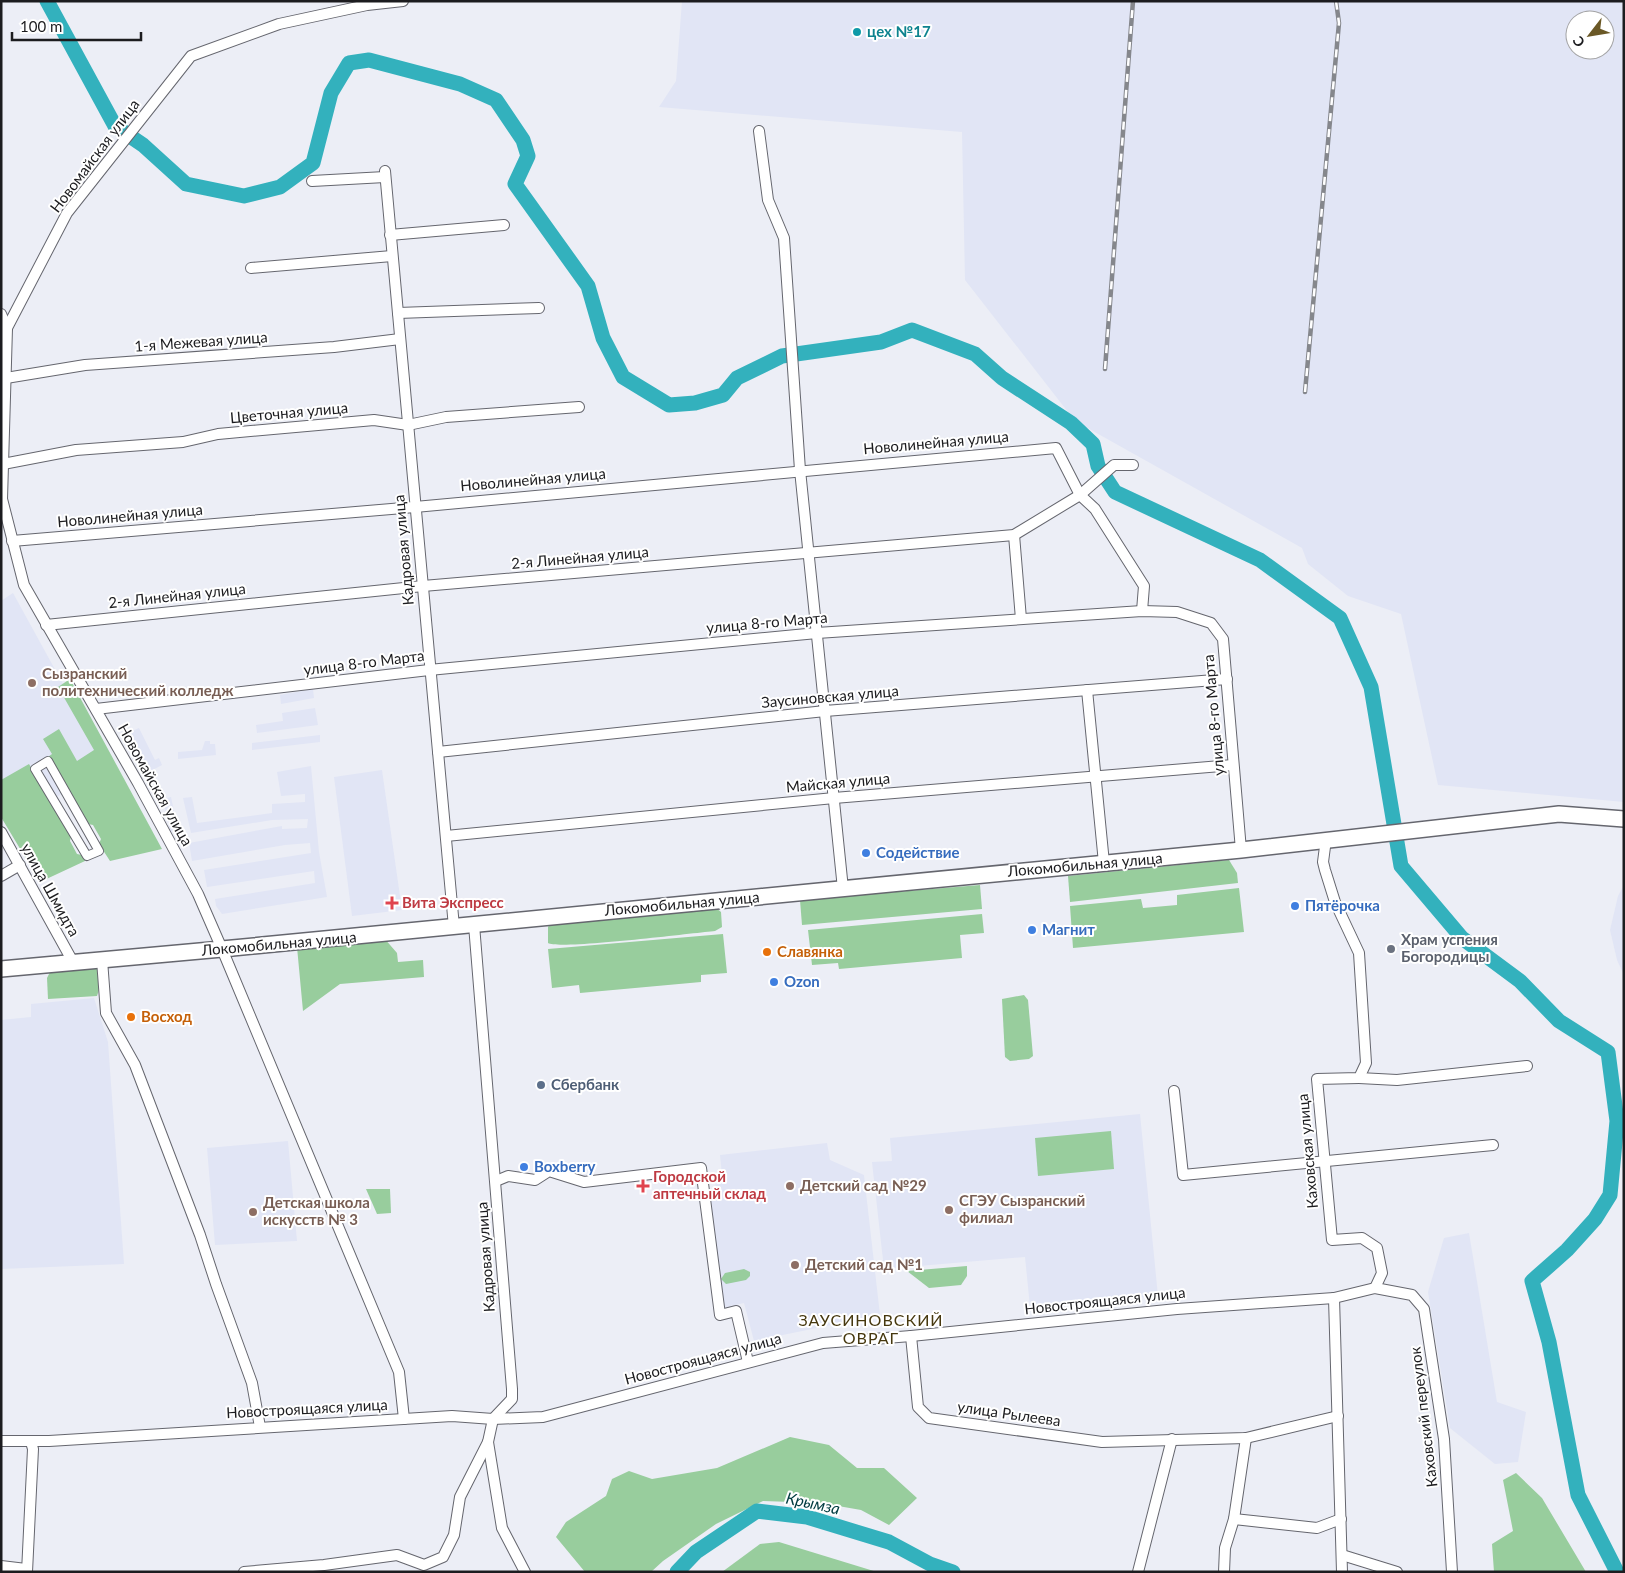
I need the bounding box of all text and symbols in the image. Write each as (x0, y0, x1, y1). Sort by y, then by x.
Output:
scale bar (12, 10, 141, 42)
north arrow (1565, 10, 1615, 60)
text: 100 m (20, 17, 62, 35)
place label: цех №17 (867, 22, 931, 40)
marker: цех №17 (851, 26, 863, 38)
text: С (1568, 33, 1588, 50)
street label: Новомайская улица (46, 95, 143, 215)
street label: 1-я Межевая улица (134, 327, 268, 355)
street label: Цветочная улица (229, 398, 349, 426)
street label: Новолинейная улица (862, 427, 1009, 457)
street label: Новолинейная улица (459, 464, 606, 494)
street label: Кадровая улица (389, 494, 417, 606)
street label: Новолинейная улица (56, 500, 203, 530)
street label: 2-я Линейная улица (510, 542, 649, 572)
street label: 2-я Линейная улица (107, 579, 246, 611)
street label: улица 8-го Марта (706, 608, 828, 636)
street label: улица 8-го Марта (302, 646, 425, 678)
street label: улица 8-го Марта (1199, 654, 1227, 776)
place label: Сызранский политехнический колледж (42, 664, 234, 699)
marker: Сызранский политехнический колледж (26, 677, 38, 689)
street label: Заусиновская улица (760, 681, 899, 711)
street label: Новомайская улица (115, 720, 197, 849)
street label: Майская улица (785, 768, 891, 796)
street label: улица Шмидта (18, 840, 84, 939)
place label: Содействие (876, 843, 960, 861)
marker: Содействие (860, 847, 872, 859)
street label: Локомобильная улица (1006, 848, 1163, 880)
street label: Локомобильная улица (603, 887, 760, 919)
place label: Вита Экспресс (402, 893, 504, 911)
place label: Пятёрочка (1305, 896, 1380, 914)
marker: Вита Экспресс (386, 897, 398, 909)
marker: Пятёрочка (1289, 900, 1301, 912)
place label: Магнит (1042, 920, 1095, 938)
marker: Магнит (1026, 924, 1038, 936)
street label: Локомобильная улица (200, 927, 357, 959)
place label: Храм успения Богородицы (1401, 930, 1498, 965)
place label: Славянка (777, 942, 843, 960)
marker: Храм успения Богородицы (1385, 943, 1397, 955)
marker: Славянка (761, 946, 773, 958)
place label: Ozon (784, 972, 820, 990)
marker: Ozon (768, 976, 780, 988)
place label: Восход (141, 1007, 192, 1025)
marker: Восход (125, 1011, 137, 1023)
place label: Сбербанк (551, 1075, 620, 1093)
marker: Сбербанк (535, 1079, 547, 1091)
street label: Каховская улица (1293, 1093, 1321, 1209)
place label: Boxberry (534, 1157, 596, 1175)
marker: Boxberry (518, 1161, 530, 1173)
place label: Городской аптечный склад (653, 1167, 767, 1202)
place label: Детский сад №29 (800, 1176, 927, 1194)
marker: Городской аптечный склад (637, 1180, 649, 1192)
marker: Детский сад №29 (784, 1180, 796, 1192)
place label: СГЭУ Сызранский филиал (959, 1191, 1085, 1226)
place label: Детская школа искусств № 3 (263, 1193, 370, 1228)
street label: Кадровая улица (472, 1201, 498, 1313)
marker: СГЭУ Сызранский филиал (943, 1204, 955, 1216)
marker: Детская школа искусств № 3 (247, 1206, 259, 1218)
place label: Детский сад №1 (805, 1255, 923, 1273)
marker: Детский сад №1 (789, 1259, 801, 1271)
street label: Новостроящаяся улица (1023, 1283, 1186, 1317)
district label: ЗАУСИНОВСКИЙ ОВРАГ (798, 1310, 944, 1347)
street label: Новостроящаяся улица (622, 1328, 783, 1388)
street label: Каховский переулок (1405, 1346, 1441, 1488)
street label: Новостроящаяся улица (226, 1395, 388, 1421)
street label: улица Рылеева (956, 1397, 1062, 1429)
water label: Крымза (784, 1488, 842, 1518)

